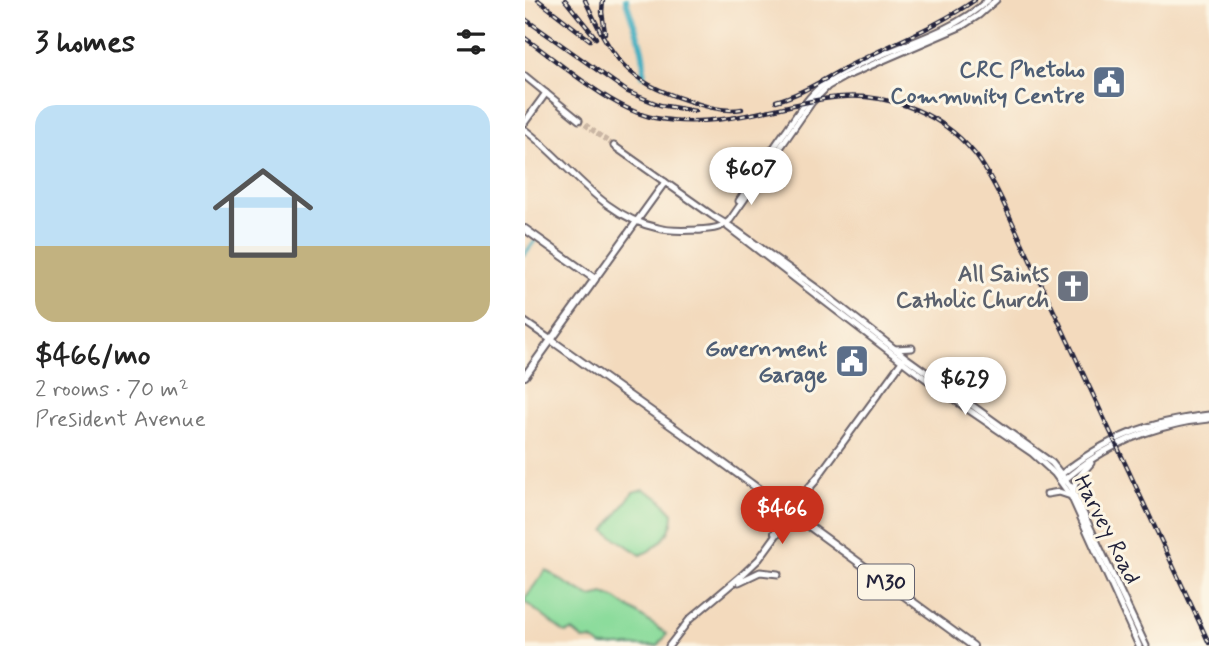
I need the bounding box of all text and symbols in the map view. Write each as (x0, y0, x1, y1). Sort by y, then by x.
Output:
text: 3 homes (35, 23, 135, 62)
icon: filters (452, 23, 490, 61)
place label: CRC Phetoho Community Centre (890, 56, 1085, 112)
public building icon: CRC Phetoho Community Centre (1090, 63, 1128, 101)
pin: $607 (710, 148, 792, 207)
icon: home (200, 150, 326, 276)
text: $607 (725, 155, 777, 185)
place label: All Saints Catholic Church (896, 260, 1049, 316)
church icon: All Saints Catholic Church (1054, 267, 1092, 305)
place label: Government Garage (705, 335, 827, 393)
text: $466/mo (35, 336, 151, 375)
public building icon: Government Garage (833, 342, 871, 380)
pin: $629 (924, 358, 1006, 417)
text: $629 (940, 365, 990, 395)
text: 2 rooms · 70 m² (35, 375, 189, 405)
text: President Avenue (35, 405, 206, 435)
street label: Harvey Road (1066, 470, 1147, 590)
pin: $466 (741, 486, 823, 546)
text: $466 (757, 494, 807, 524)
road number: M30 (858, 564, 914, 600)

